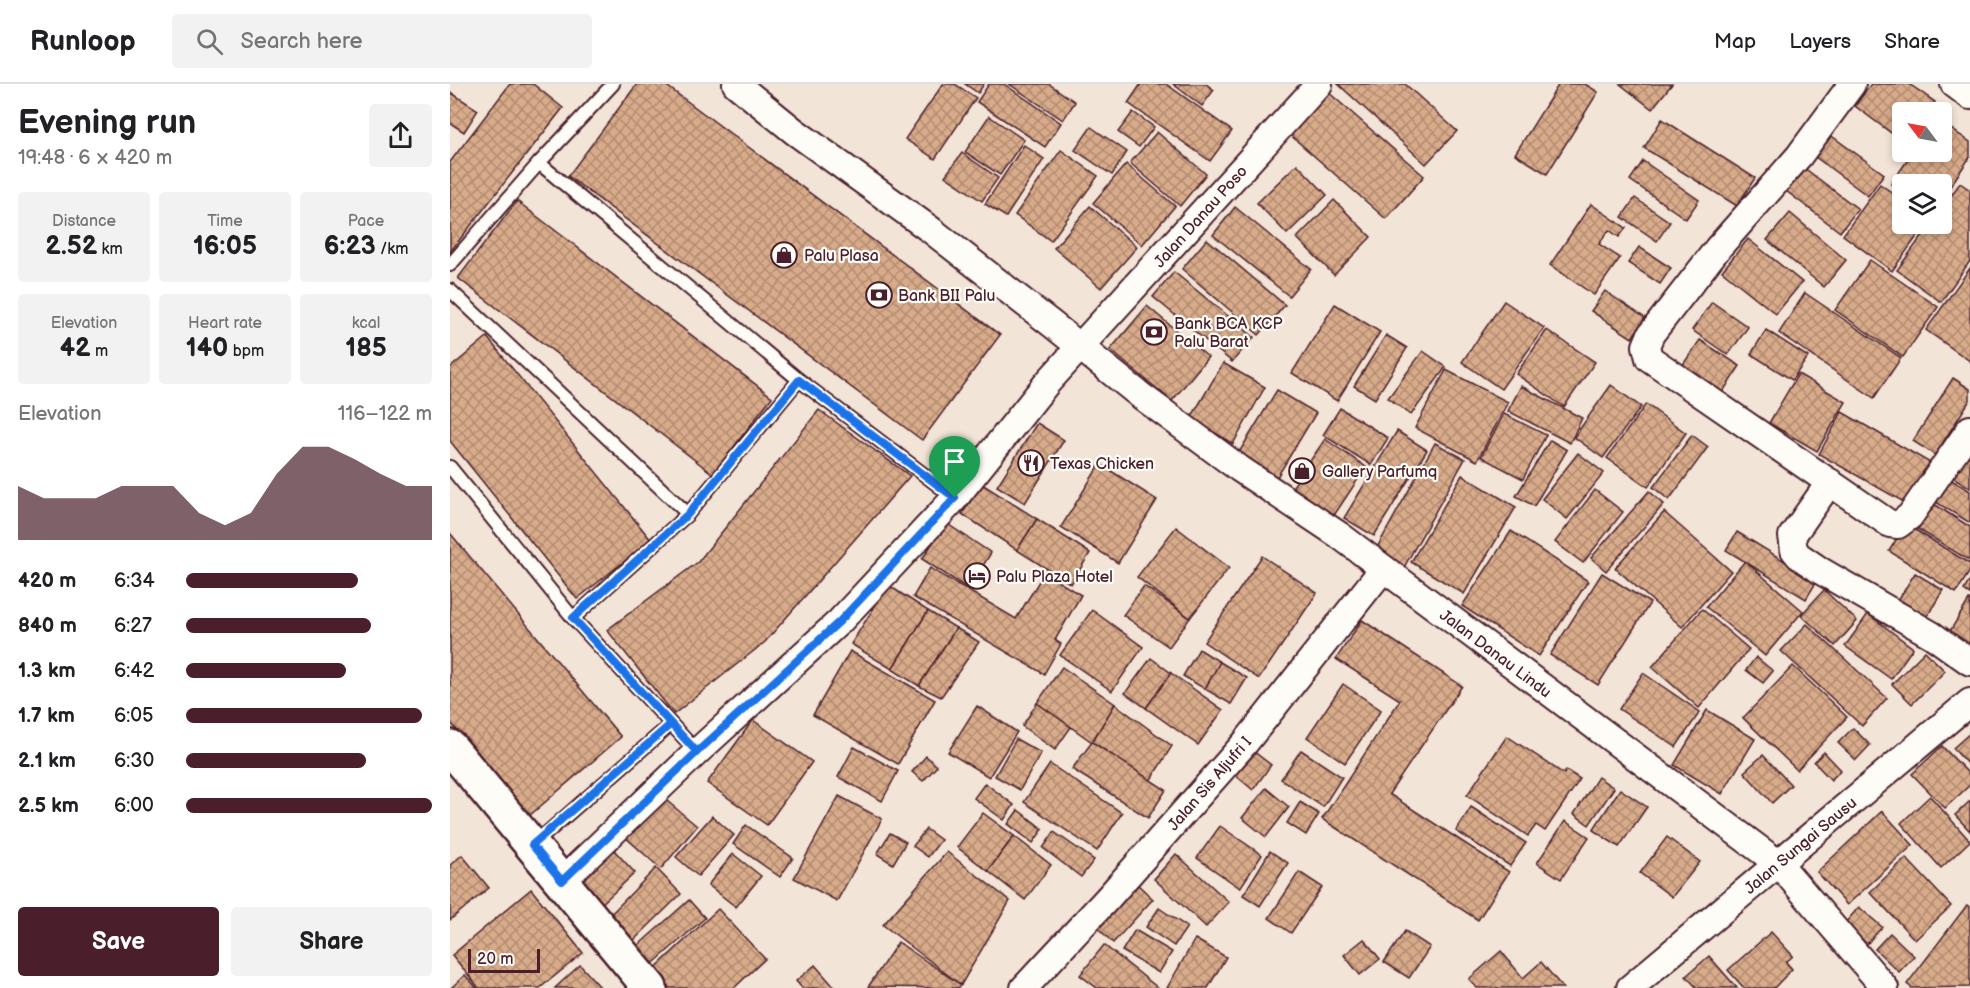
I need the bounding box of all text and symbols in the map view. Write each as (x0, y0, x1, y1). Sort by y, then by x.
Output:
search box (172, 14, 592, 68)
text: Runloop (30, 25, 136, 58)
icon: search (193, 25, 226, 58)
text: Search here (241, 28, 362, 55)
text: Map (1714, 29, 1756, 54)
text: Layers (1789, 29, 1851, 54)
text: Share (1884, 29, 1940, 54)
north arrow (1892, 102, 1952, 162)
map controls (1892, 102, 1952, 234)
text: Evening run (18, 103, 196, 143)
button: share (369, 104, 432, 167)
text: 19:48 · 6 × 420 m (18, 146, 172, 170)
street label: Jalan Danau Poso (1150, 162, 1252, 272)
button: layers (1892, 174, 1952, 234)
text: Distance (52, 212, 116, 231)
text: Time (207, 212, 243, 231)
text: Pace (348, 212, 384, 231)
text: 2.52 (45, 231, 97, 262)
text: 16:05 (193, 231, 257, 262)
text: 6:23 (324, 231, 376, 262)
text: km (97, 240, 123, 259)
text: /km (376, 240, 408, 259)
shop icon: Palu Plasa (769, 240, 799, 270)
place label: Palu Plasa (804, 247, 879, 266)
bank icon: Bank BII Palu (864, 280, 894, 310)
place label: Bank BII Palu (898, 287, 995, 306)
text: Elevation (51, 314, 117, 333)
text: Heart rate (188, 314, 262, 333)
text: kcal (352, 314, 380, 333)
place label: Bank BCA KCP Palu Barat (1174, 315, 1282, 352)
bank icon: Bank BCA KCP Palu Barat (1139, 317, 1169, 347)
text: 42 (60, 333, 91, 364)
text: 140 (186, 333, 228, 364)
text: 185 (345, 333, 387, 364)
text: m (91, 342, 108, 361)
text: bpm (228, 342, 264, 361)
text: Elevation (18, 402, 101, 426)
text: 116–122 m (338, 402, 432, 426)
pin (929, 436, 980, 498)
icon: arrive (938, 445, 971, 478)
restaurant icon: Texas Chicken (1016, 448, 1046, 478)
place label: Texas Chicken (1050, 455, 1154, 474)
shop icon: Gallery Parfumq (1287, 456, 1317, 486)
place label: Gallery Parfumq (1322, 463, 1437, 482)
hotel icon: Palu Plaza Hotel (962, 561, 992, 591)
place label: Palu Plaza Hotel (996, 568, 1113, 587)
text: 420 m (18, 569, 76, 593)
text: 6:34 (114, 569, 155, 593)
street label: Jalan Danau Lindu (1436, 606, 1555, 702)
text: 840 m (18, 614, 77, 638)
text: 6:27 (114, 614, 152, 638)
text: 1.3 km (18, 659, 75, 683)
text: 6:42 (114, 659, 154, 683)
text: 1.7 km (18, 704, 75, 728)
text: 6:05 (114, 704, 153, 728)
street label: Jalan Sis Aljufri I (1164, 733, 1256, 835)
text: 2.1 km (18, 749, 76, 773)
text: 6:30 (114, 749, 154, 773)
text: 2.5 km (18, 794, 79, 818)
text: 6:00 (114, 794, 154, 818)
street label: Jalan Sungai Sausu (1741, 794, 1861, 899)
button: Save (18, 907, 219, 976)
button: Share (231, 907, 432, 976)
scale bar (468, 946, 540, 974)
text: 20 m (477, 950, 513, 969)

